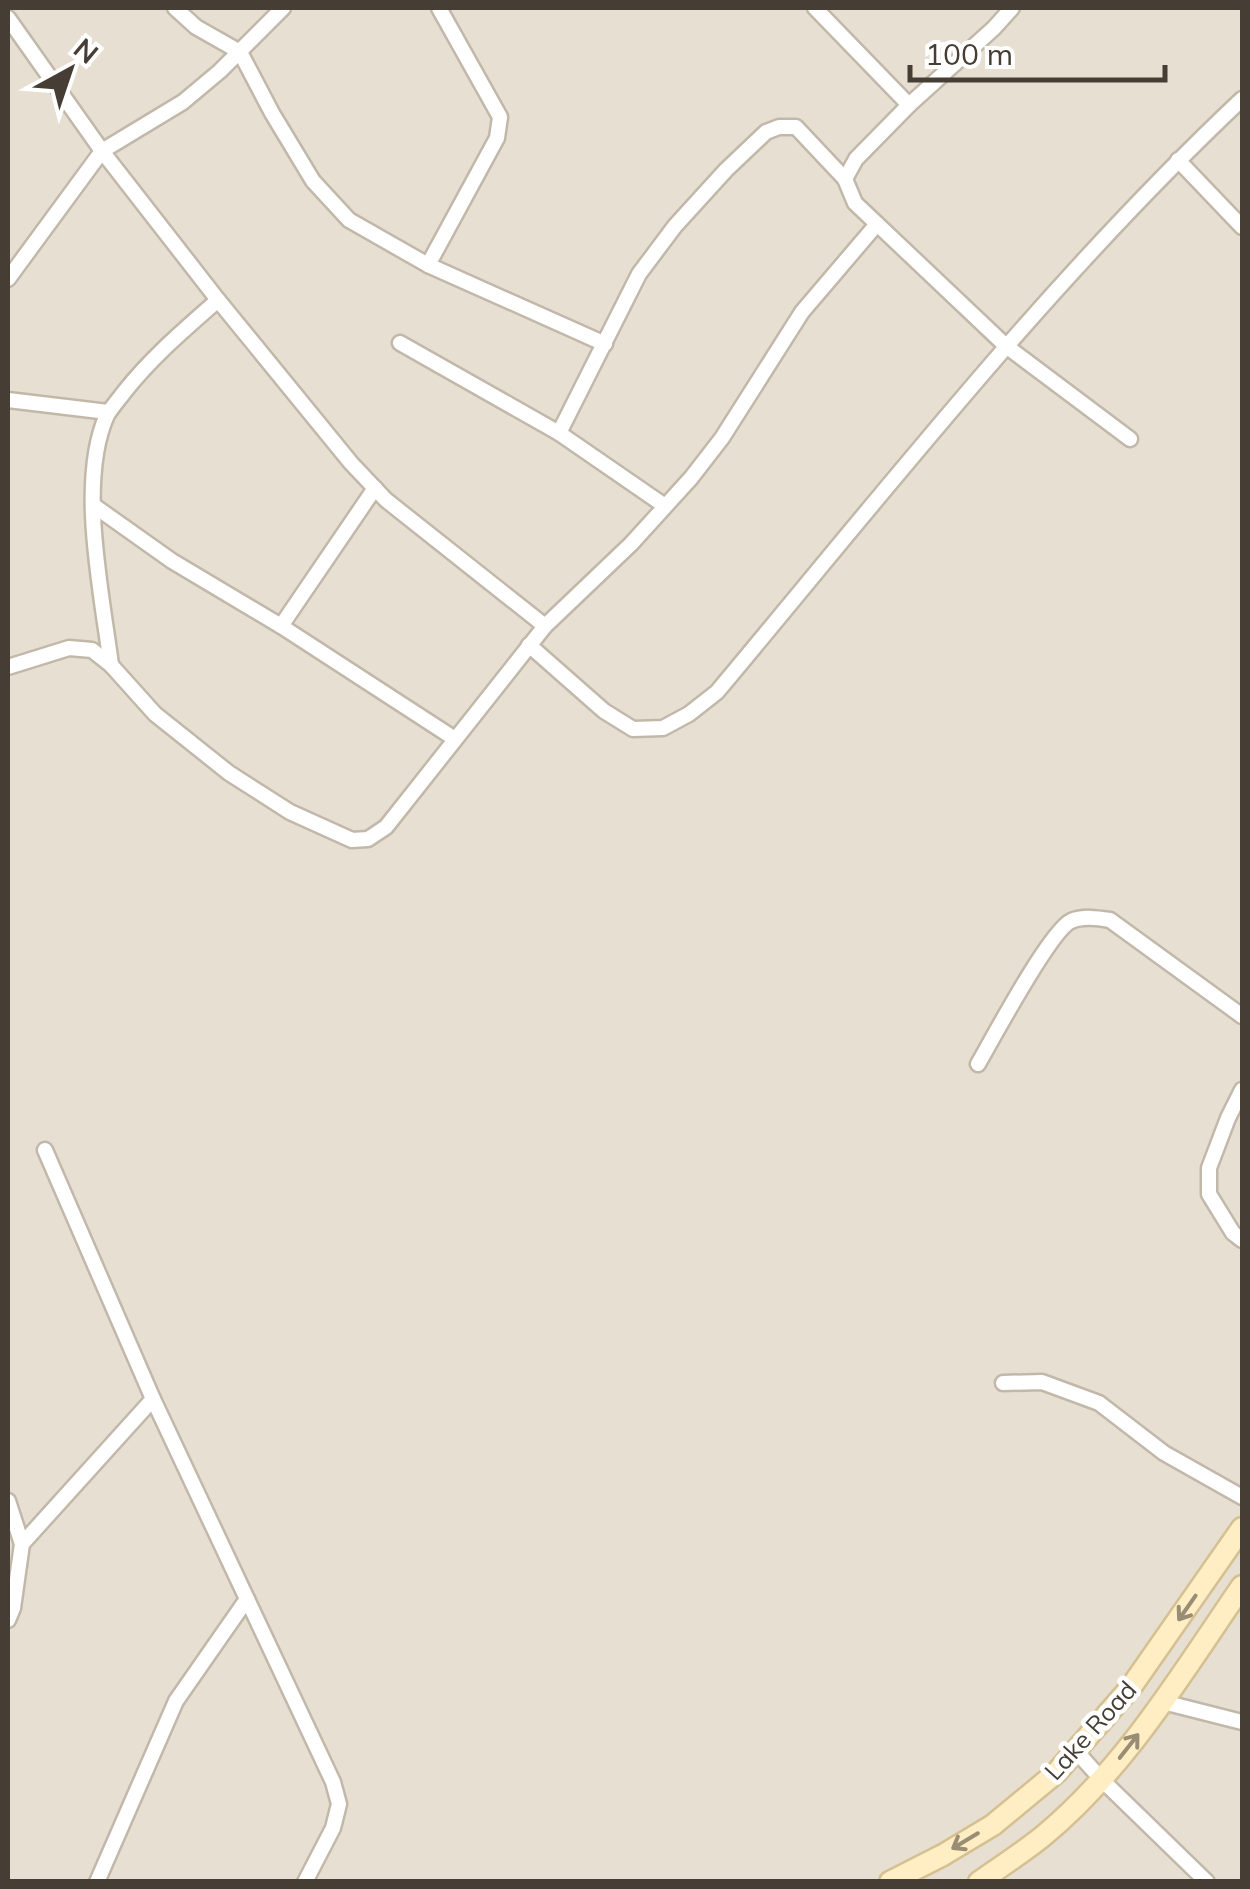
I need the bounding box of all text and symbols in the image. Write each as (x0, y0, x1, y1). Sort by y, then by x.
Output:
north arrow (20, 20, 120, 120)
scale bar (910, 20, 1165, 82)
text: N (67, 30, 106, 71)
text: 100 m (925, 35, 1013, 73)
one-way arrow (1177, 1593, 1198, 1621)
street label: Lake Road (1037, 1674, 1143, 1786)
one-way arrow (1117, 1734, 1139, 1760)
one-way arrow (951, 1831, 980, 1851)

